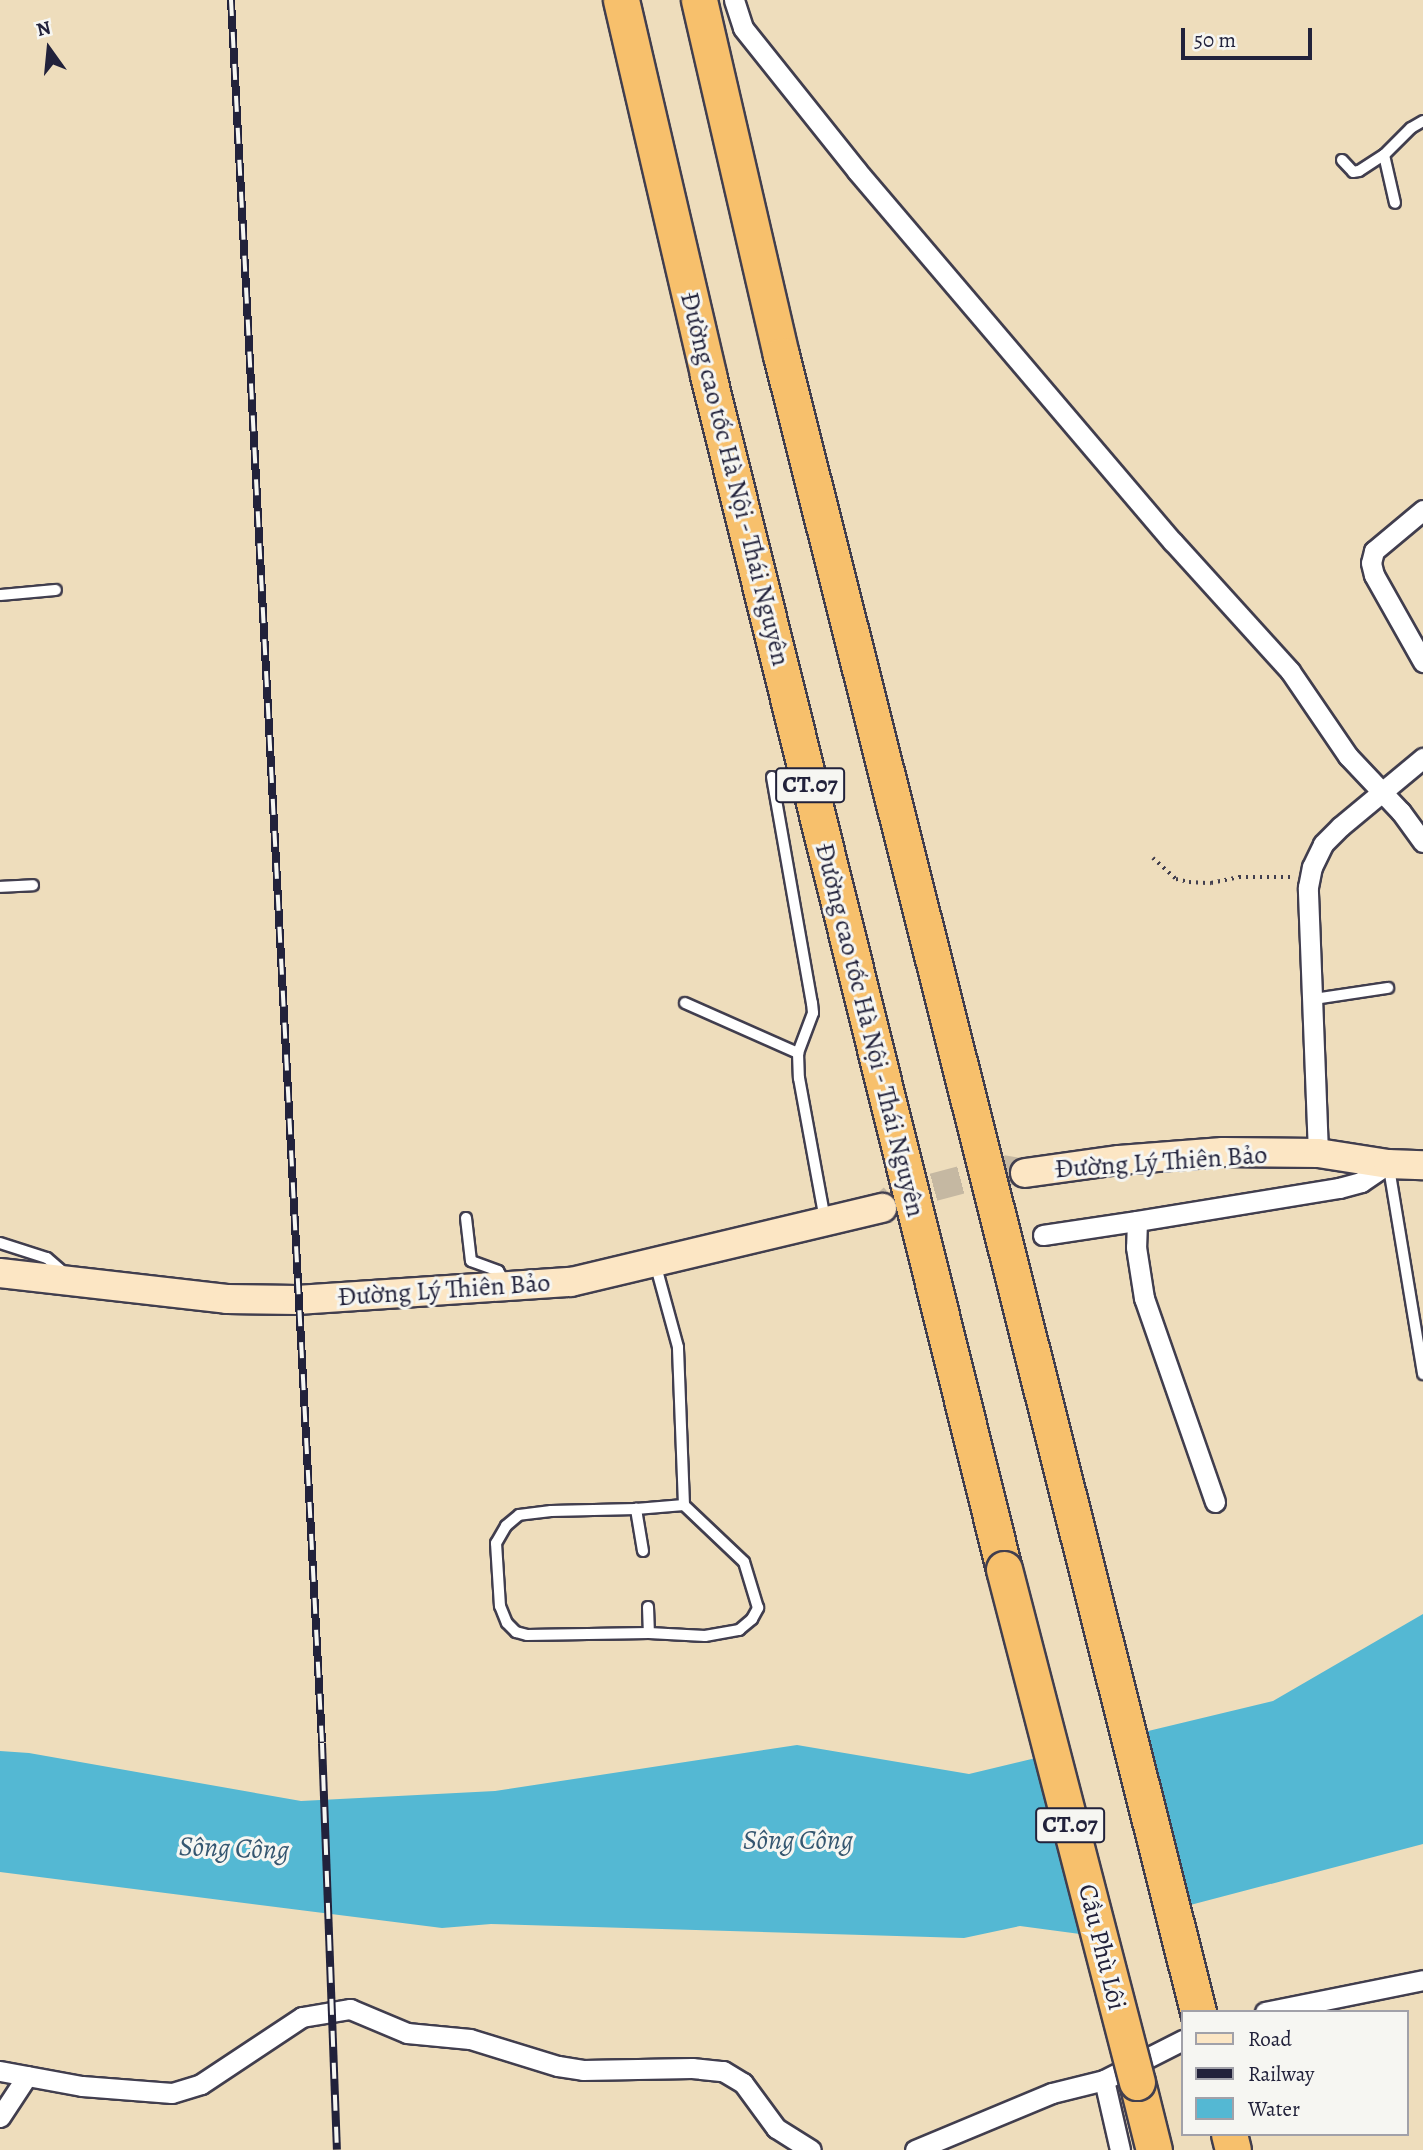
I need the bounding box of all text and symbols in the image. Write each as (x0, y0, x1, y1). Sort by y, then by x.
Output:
north arrow (14, 14, 84, 84)
text: N (34, 14, 54, 43)
scale bar (1185, 14, 1316, 58)
text: 50 m (1194, 26, 1236, 54)
street label: Đường cao tốc Hà Nội - Thái Nguyên (673, 288, 797, 670)
road number: CT.07 (775, 764, 845, 806)
street label: Đường cao tốc Hà Nội - Thái Nguyên (808, 839, 932, 1221)
street label: Đường Lý Thiên Bảo (1054, 1139, 1268, 1185)
street label: Đường Lý Thiên Bảo (337, 1267, 551, 1313)
road number: CT.07 (1035, 1804, 1105, 1846)
water label: Sông Công (743, 1823, 853, 1857)
water label: Sông Công (178, 1829, 290, 1867)
street label: Cầu Phù Lôi (1071, 1881, 1133, 2013)
legend (1182, 2010, 1409, 2136)
text: Road (1248, 2025, 1292, 2053)
text: Railway (1248, 2060, 1314, 2088)
text: Water (1248, 2095, 1300, 2123)

